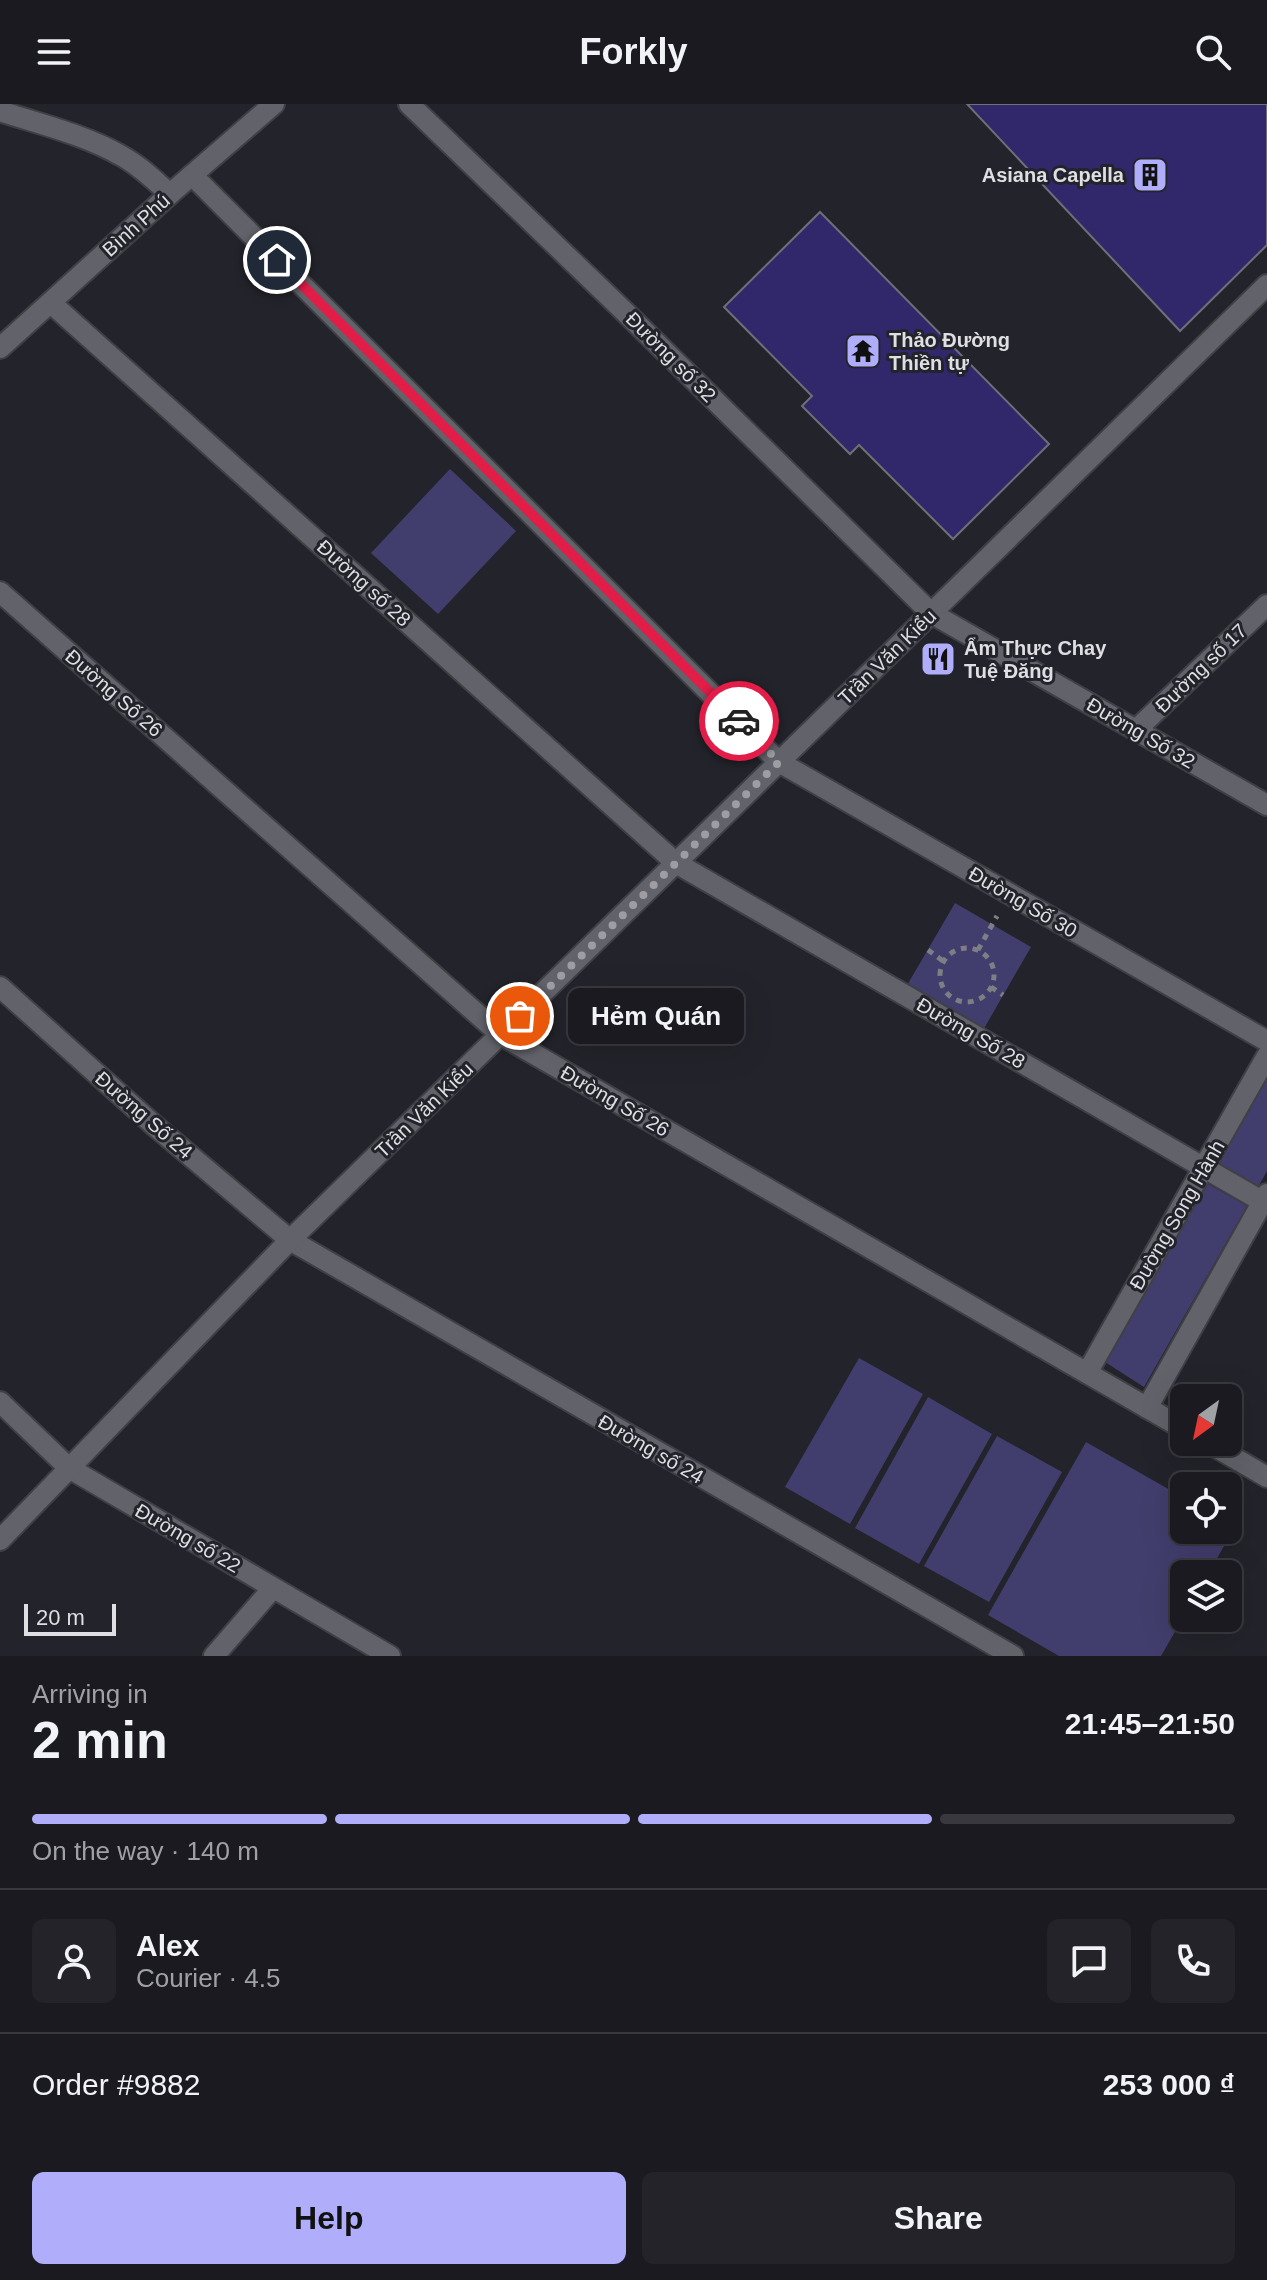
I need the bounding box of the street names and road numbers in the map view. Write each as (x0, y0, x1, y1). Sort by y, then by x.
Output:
street label: Bình Phú (98, 189, 174, 261)
street label: Đường số 32 (622, 308, 720, 406)
street label: Đường số 28 (313, 535, 415, 631)
street label: Trần Văn Kiểu (834, 605, 940, 709)
street label: Đường số 17 (1151, 619, 1251, 717)
street label: Đường Số 26 (61, 645, 167, 741)
street label: Đường Số 32 (1083, 693, 1199, 773)
street label: Đường Số 30 (965, 862, 1081, 942)
street label: Đường Số 28 (913, 993, 1029, 1073)
street label: Trần Văn Kiểu (371, 1058, 477, 1162)
street label: Đường Số 26 (557, 1061, 673, 1141)
street label: Đường Số 24 (91, 1067, 197, 1163)
street label: Đường Song Hành (1125, 1136, 1229, 1294)
street label: Đường số 24 (595, 1410, 707, 1488)
street label: Đường số 22 (132, 1499, 244, 1577)

